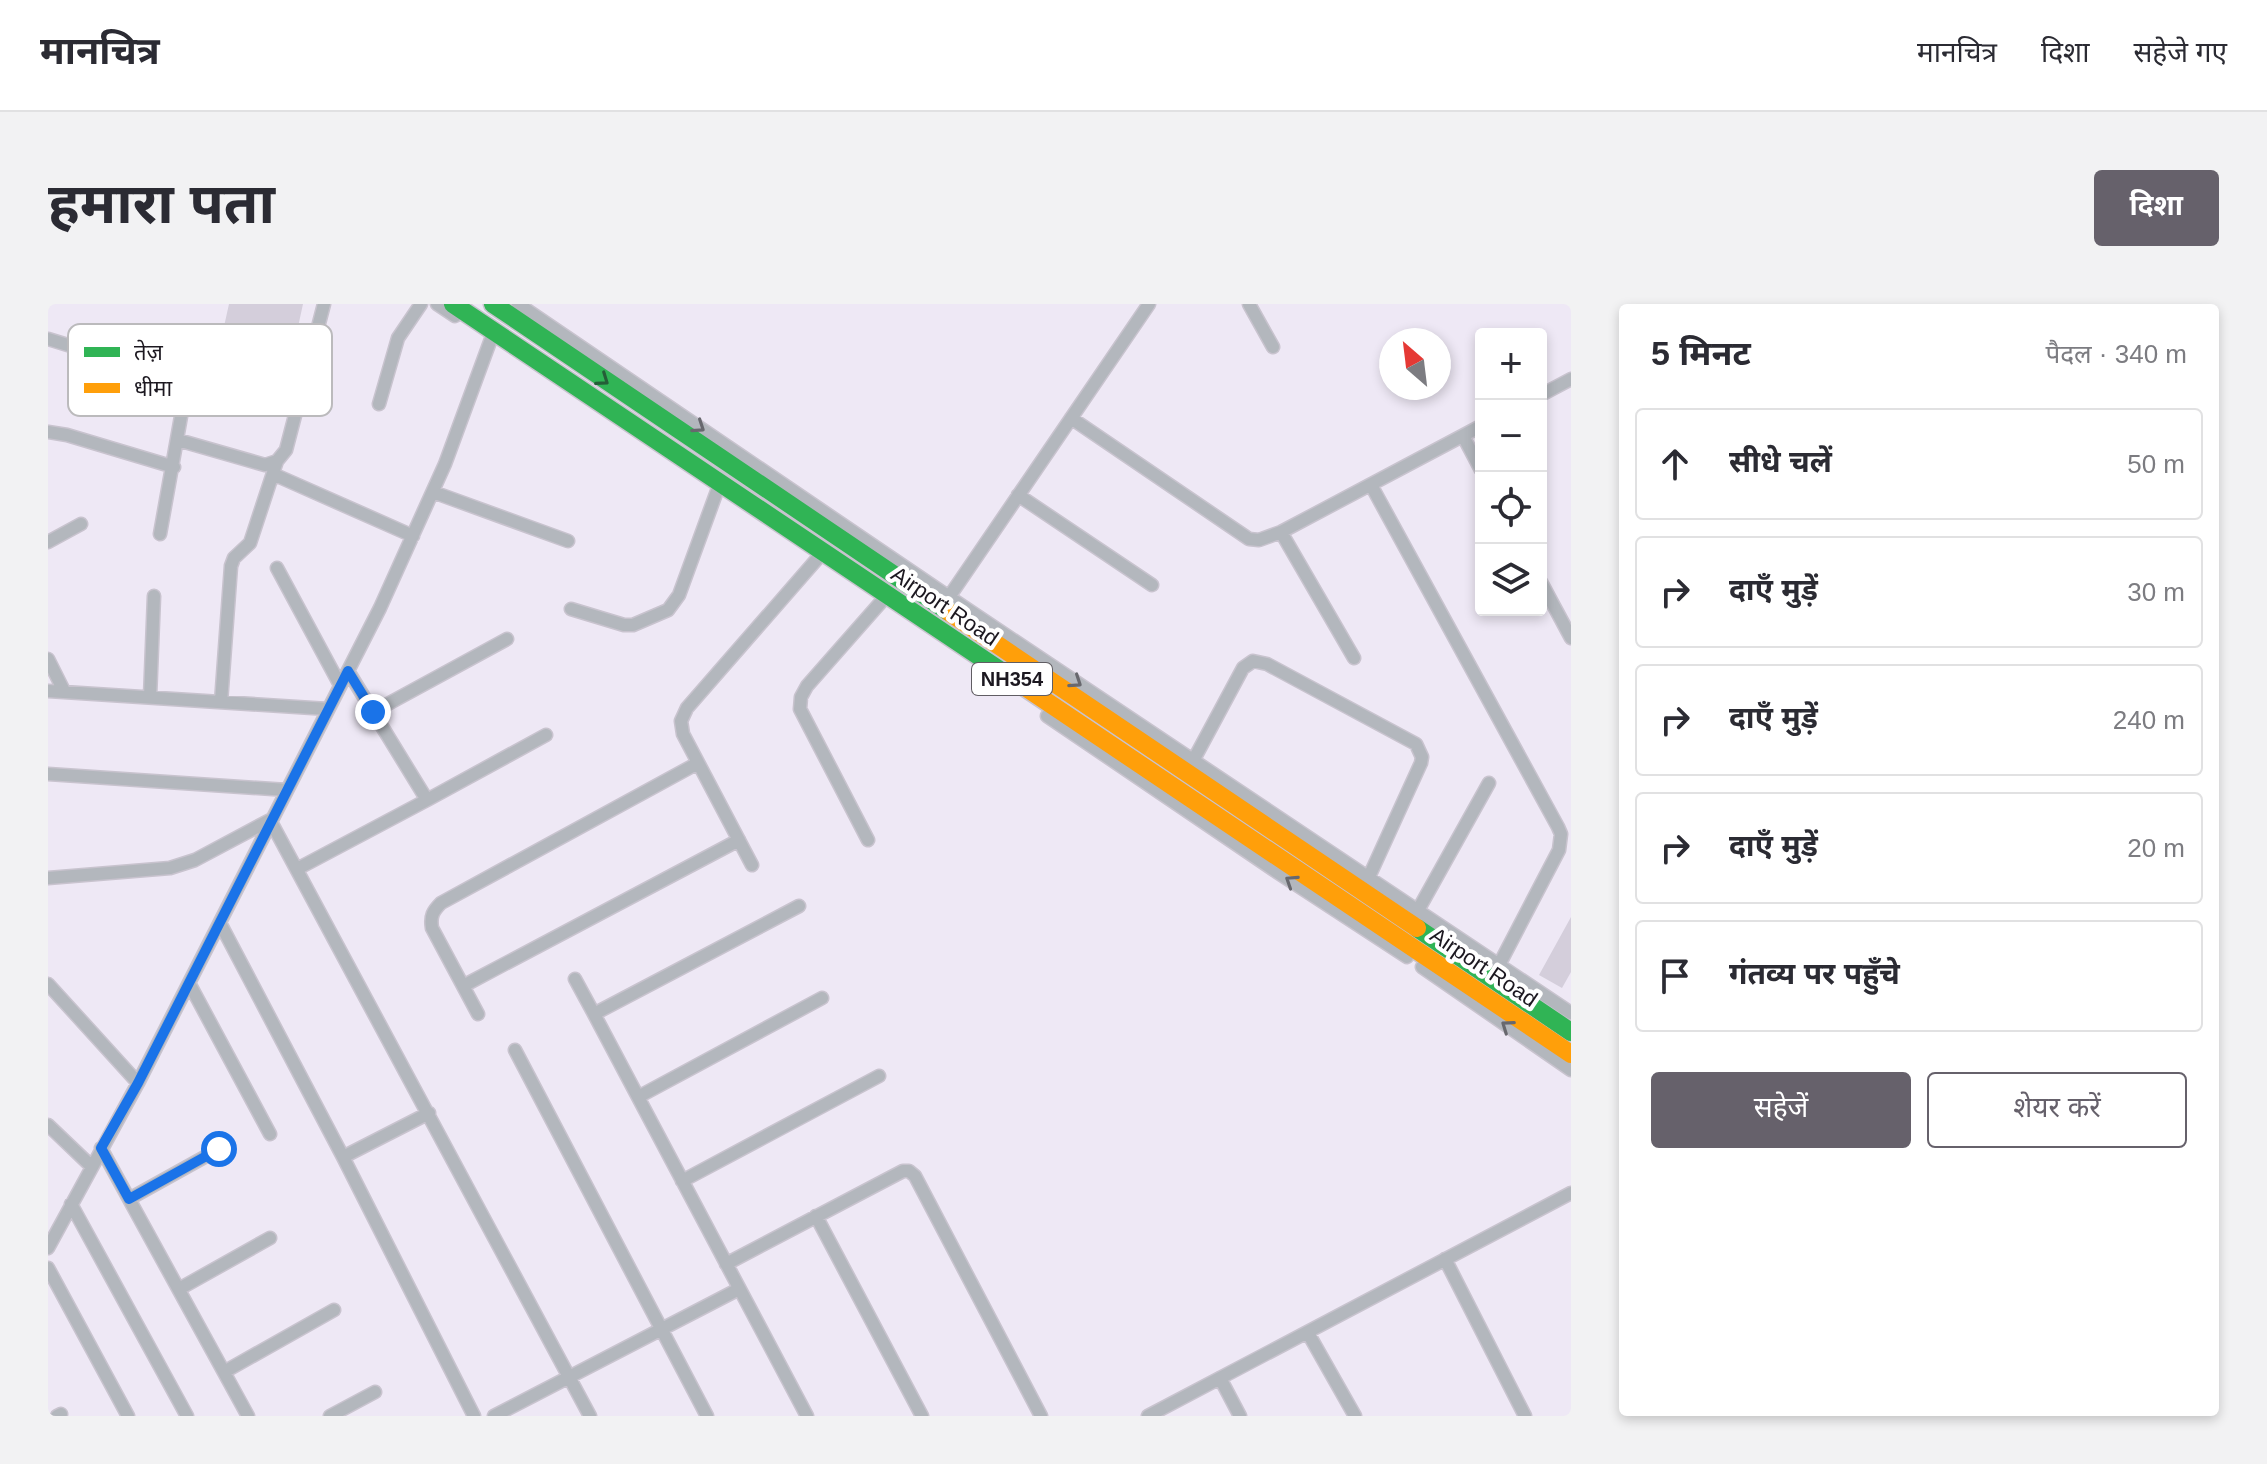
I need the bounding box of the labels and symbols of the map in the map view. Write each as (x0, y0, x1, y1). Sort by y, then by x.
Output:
legend (68, 324, 332, 416)
north arrow (1379, 328, 1451, 400)
text: तेज़ (134, 339, 164, 365)
one-way arrow (595, 370, 609, 385)
text: धीमा (134, 376, 172, 401)
one-way arrow (690, 417, 704, 432)
street label: Airport Road (887, 561, 1003, 651)
road number: NH354 (972, 663, 1052, 695)
one-way arrow (1068, 673, 1082, 688)
route end (355, 694, 391, 730)
one-way arrow (1285, 876, 1300, 891)
street label: Airport Road (1426, 922, 1542, 1012)
one-way arrow (1501, 1021, 1515, 1036)
route start (201, 1131, 237, 1167)

